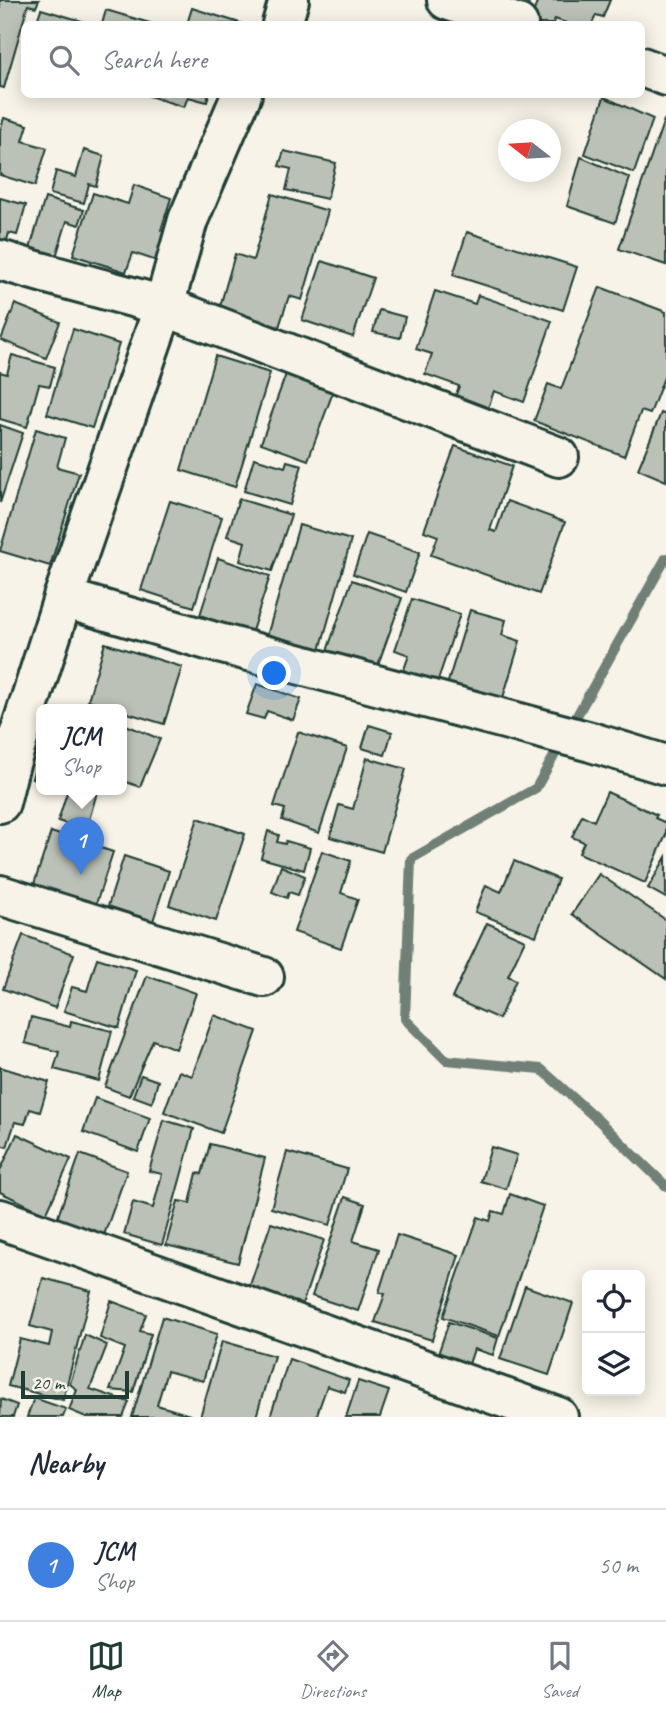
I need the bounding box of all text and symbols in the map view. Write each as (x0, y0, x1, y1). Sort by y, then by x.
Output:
search box (21, 21, 645, 98)
icon: search (45, 41, 83, 79)
text: Search here (101, 43, 207, 76)
north arrow (498, 119, 561, 182)
your location (257, 656, 291, 690)
popup (36, 704, 127, 795)
text: JCM (62, 719, 101, 752)
text: Shop (62, 752, 101, 781)
pin: 1 (58, 817, 104, 875)
map controls (582, 1270, 645, 1396)
button: locate (582, 1270, 645, 1333)
button: layers (582, 1333, 645, 1396)
scale bar (21, 1368, 130, 1400)
text: 20 m (32, 1371, 64, 1395)
text: Nearby (28, 1444, 104, 1482)
text: JCM (95, 1534, 135, 1567)
text: 1 (46, 1551, 56, 1580)
text: 50 m (599, 1551, 638, 1580)
text: Shop (95, 1567, 134, 1596)
tab: Map (87, 1637, 125, 1703)
tab: Directions (300, 1637, 366, 1703)
tab: Saved (541, 1637, 579, 1703)

